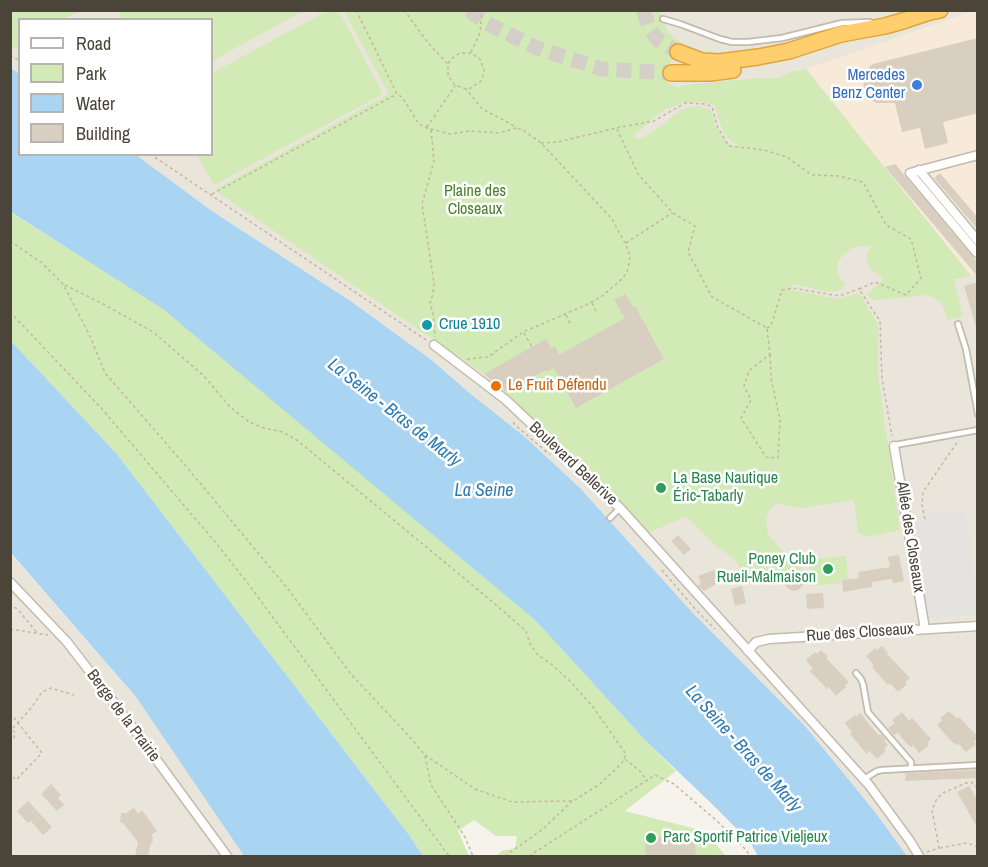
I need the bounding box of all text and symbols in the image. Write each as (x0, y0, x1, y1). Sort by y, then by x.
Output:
legend (18, 18, 213, 156)
text: Road (76, 31, 111, 56)
text: Park (76, 61, 106, 86)
place label: Mercedes Benz Center (832, 66, 905, 104)
marker: Mercedes Benz Center (910, 78, 924, 92)
text: Water (76, 91, 115, 116)
text: Building (76, 121, 130, 146)
park label: Plaine des Closeaux (444, 182, 506, 220)
place label: Crue 1910 (439, 315, 500, 335)
marker: Crue 1910 (420, 318, 434, 332)
water label: La Seine - Bras de Marly (323, 354, 465, 472)
place label: Le Fruit Défendu (508, 376, 606, 396)
marker: Le Fruit Défendu (489, 379, 503, 393)
street label: Boulevard Bellerive (525, 418, 621, 510)
place label: La Base Nautique Éric-Tabarly (673, 469, 778, 507)
water label: La Seine (454, 480, 514, 502)
street label: Allée des Closeaux (892, 480, 928, 594)
marker: La Base Nautique Éric-Tabarly (654, 481, 668, 495)
place label: Poney Club Rueil-Malmaison (717, 550, 816, 588)
marker: Poney Club Rueil-Malmaison (821, 562, 835, 576)
street label: Rue des Closeaux (806, 620, 914, 646)
street label: Berge de la Prairie (82, 666, 164, 766)
water label: La Seine - Bras de Marly (680, 681, 806, 817)
place label: Parc Sportif Patrice Vieljeux (663, 828, 828, 848)
marker: Parc Sportif Patrice Vieljeux (644, 831, 658, 845)

